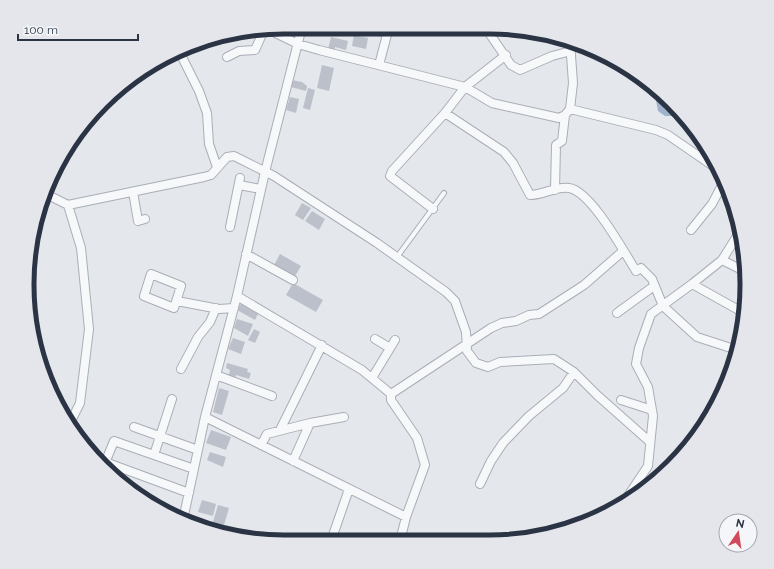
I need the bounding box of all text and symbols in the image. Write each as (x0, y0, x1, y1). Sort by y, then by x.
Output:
scale bar (18, 16, 138, 42)
text: 100 m (24, 23, 58, 37)
north arrow (718, 513, 758, 553)
text: N (735, 516, 746, 531)

